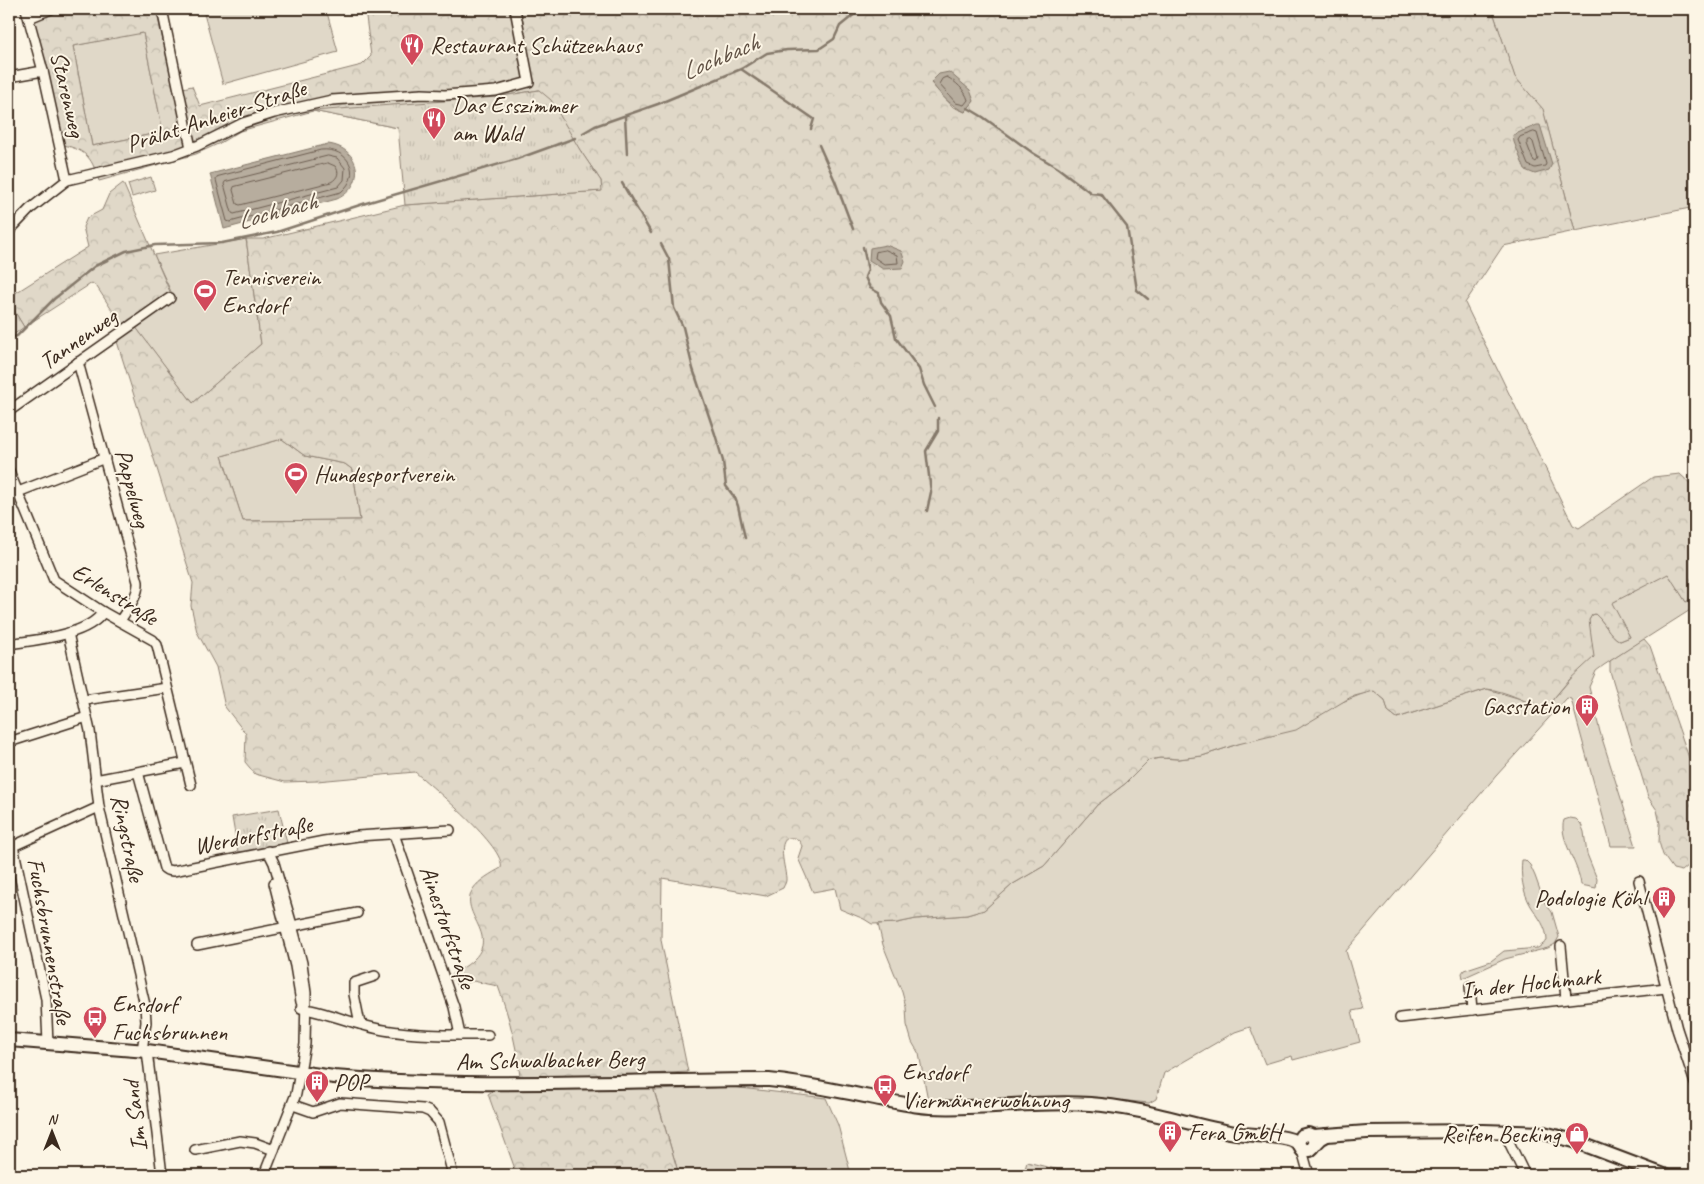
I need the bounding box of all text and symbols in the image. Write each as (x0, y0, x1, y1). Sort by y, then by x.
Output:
water label: Lochbach (677, 26, 765, 88)
place label: Restaurant Schützenhaus (430, 30, 643, 60)
restaurant icon: Restaurant Schützenhaus (399, 32, 425, 66)
street label: Starenweg (44, 48, 93, 142)
street label: Prälat-Anheier-Straße (122, 72, 312, 159)
place label: Das Esszimmer am Wald (452, 90, 579, 148)
restaurant icon: Das Esszimmer am Wald (421, 106, 447, 140)
water label: Lochbach (234, 185, 322, 237)
place label: Tennisverein Ensdorf (222, 262, 322, 320)
sports icon: Tennisverein Ensdorf (192, 278, 218, 312)
street label: Tannenweg (33, 300, 125, 377)
street label: Pappelweg (108, 446, 158, 533)
place label: Hundesportverein (314, 459, 455, 489)
sports icon: Hundesportverein (283, 461, 309, 495)
street label: Erlenstraße (66, 556, 165, 633)
place label: Gasstation (1482, 691, 1570, 721)
building icon: Gasstation (1574, 693, 1600, 727)
street label: Ringstraße (104, 792, 152, 887)
street label: Werdorfstraße (192, 808, 317, 861)
street label: Fuchsbrunnenstraße (21, 856, 80, 1028)
street label: Ainestorfstraße (413, 862, 484, 994)
place label: Podologie Köhl (1534, 883, 1650, 913)
building icon: Podologie Köhl (1651, 885, 1677, 919)
street label: In der Hochmark (1460, 961, 1604, 1005)
place label: Ensdorf Fuchsbrunnen (112, 989, 227, 1047)
bus stop icon: Ensdorf Fuchsbrunnen (82, 1005, 108, 1039)
street label: Am Schwalbacher Berg (456, 1043, 647, 1077)
place label: Ensdorf Viermännerwohnung (902, 1057, 1071, 1115)
place label: POP (334, 1067, 371, 1097)
building icon: POP (304, 1069, 330, 1103)
bus stop icon: Ensdorf Viermännerwohnung (872, 1073, 898, 1107)
street label: Im Sand (115, 1075, 154, 1153)
north arrow (28, 1106, 78, 1156)
text: N (48, 1111, 59, 1128)
place label: Fera GmbH (1188, 1117, 1285, 1147)
building icon: Fera GmbH (1157, 1119, 1183, 1153)
place label: Reifen Becking (1442, 1119, 1561, 1149)
shop icon: Reifen Becking (1564, 1121, 1590, 1155)

